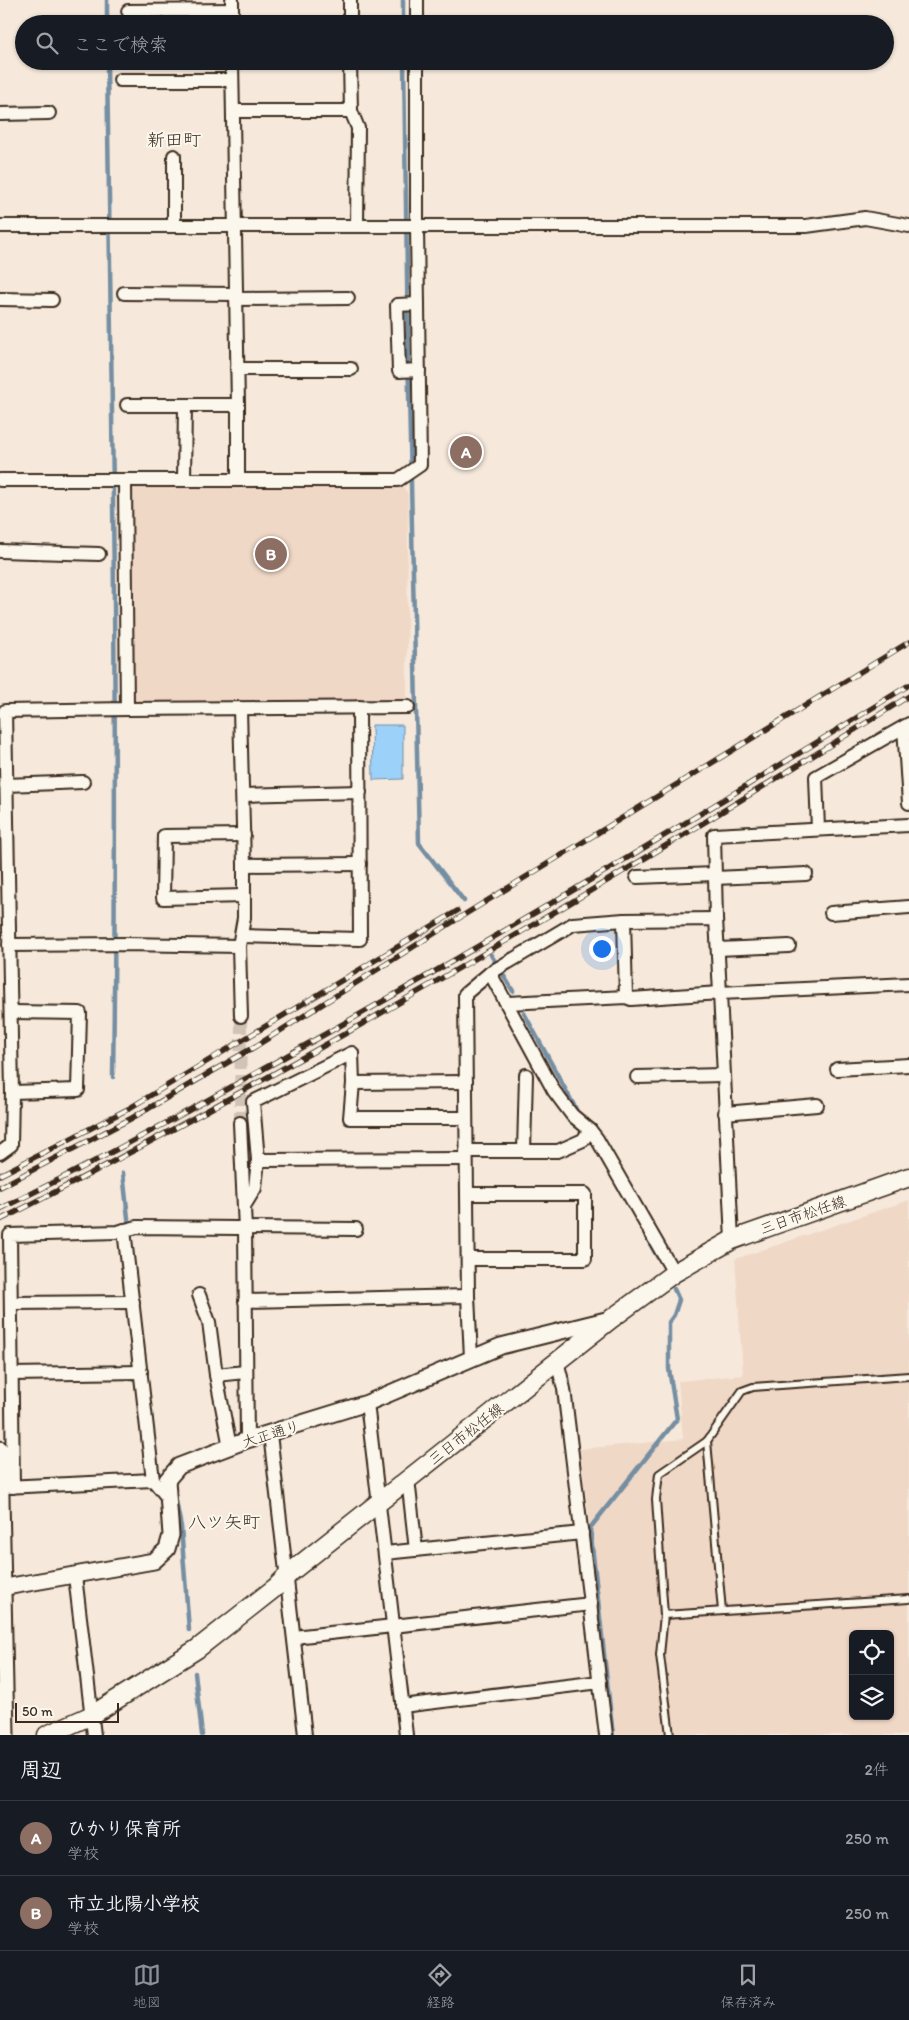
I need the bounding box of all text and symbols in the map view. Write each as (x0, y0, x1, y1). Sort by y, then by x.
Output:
search box (15, 15, 894, 70)
icon: search (33, 29, 61, 57)
text: ここで検索 (73, 33, 168, 56)
district label: 新田町 (147, 129, 201, 151)
pin: A (450, 433, 482, 471)
pin: B (255, 535, 287, 573)
your location (589, 936, 615, 962)
street label: 三日市松任線 (758, 1192, 848, 1238)
street label: 三日市松任線 (425, 1399, 507, 1469)
street label: 大正通り (240, 1417, 302, 1451)
district label: 八ツ矢町 (188, 1511, 260, 1533)
map controls (849, 1630, 894, 1720)
button: locate (849, 1630, 894, 1675)
button: layers (849, 1675, 894, 1720)
scale bar (15, 1700, 119, 1723)
text: 50 m (22, 1703, 53, 1720)
text: 周辺 (20, 1757, 62, 1782)
text: 2件 (865, 1760, 889, 1779)
text: ひかり保育所 (67, 1817, 181, 1840)
text: A (31, 1829, 41, 1848)
text: 250 m (845, 1829, 889, 1848)
text: 学校 (67, 1844, 99, 1863)
text: 市立北陽小学校 (67, 1892, 200, 1915)
text: B (31, 1904, 41, 1923)
text: 250 m (845, 1904, 889, 1923)
text: 学校 (67, 1919, 99, 1938)
tab: 地図 (133, 1961, 161, 2011)
tab: 経路 (426, 1961, 454, 2011)
tab: 保存済み (720, 1961, 776, 2011)

